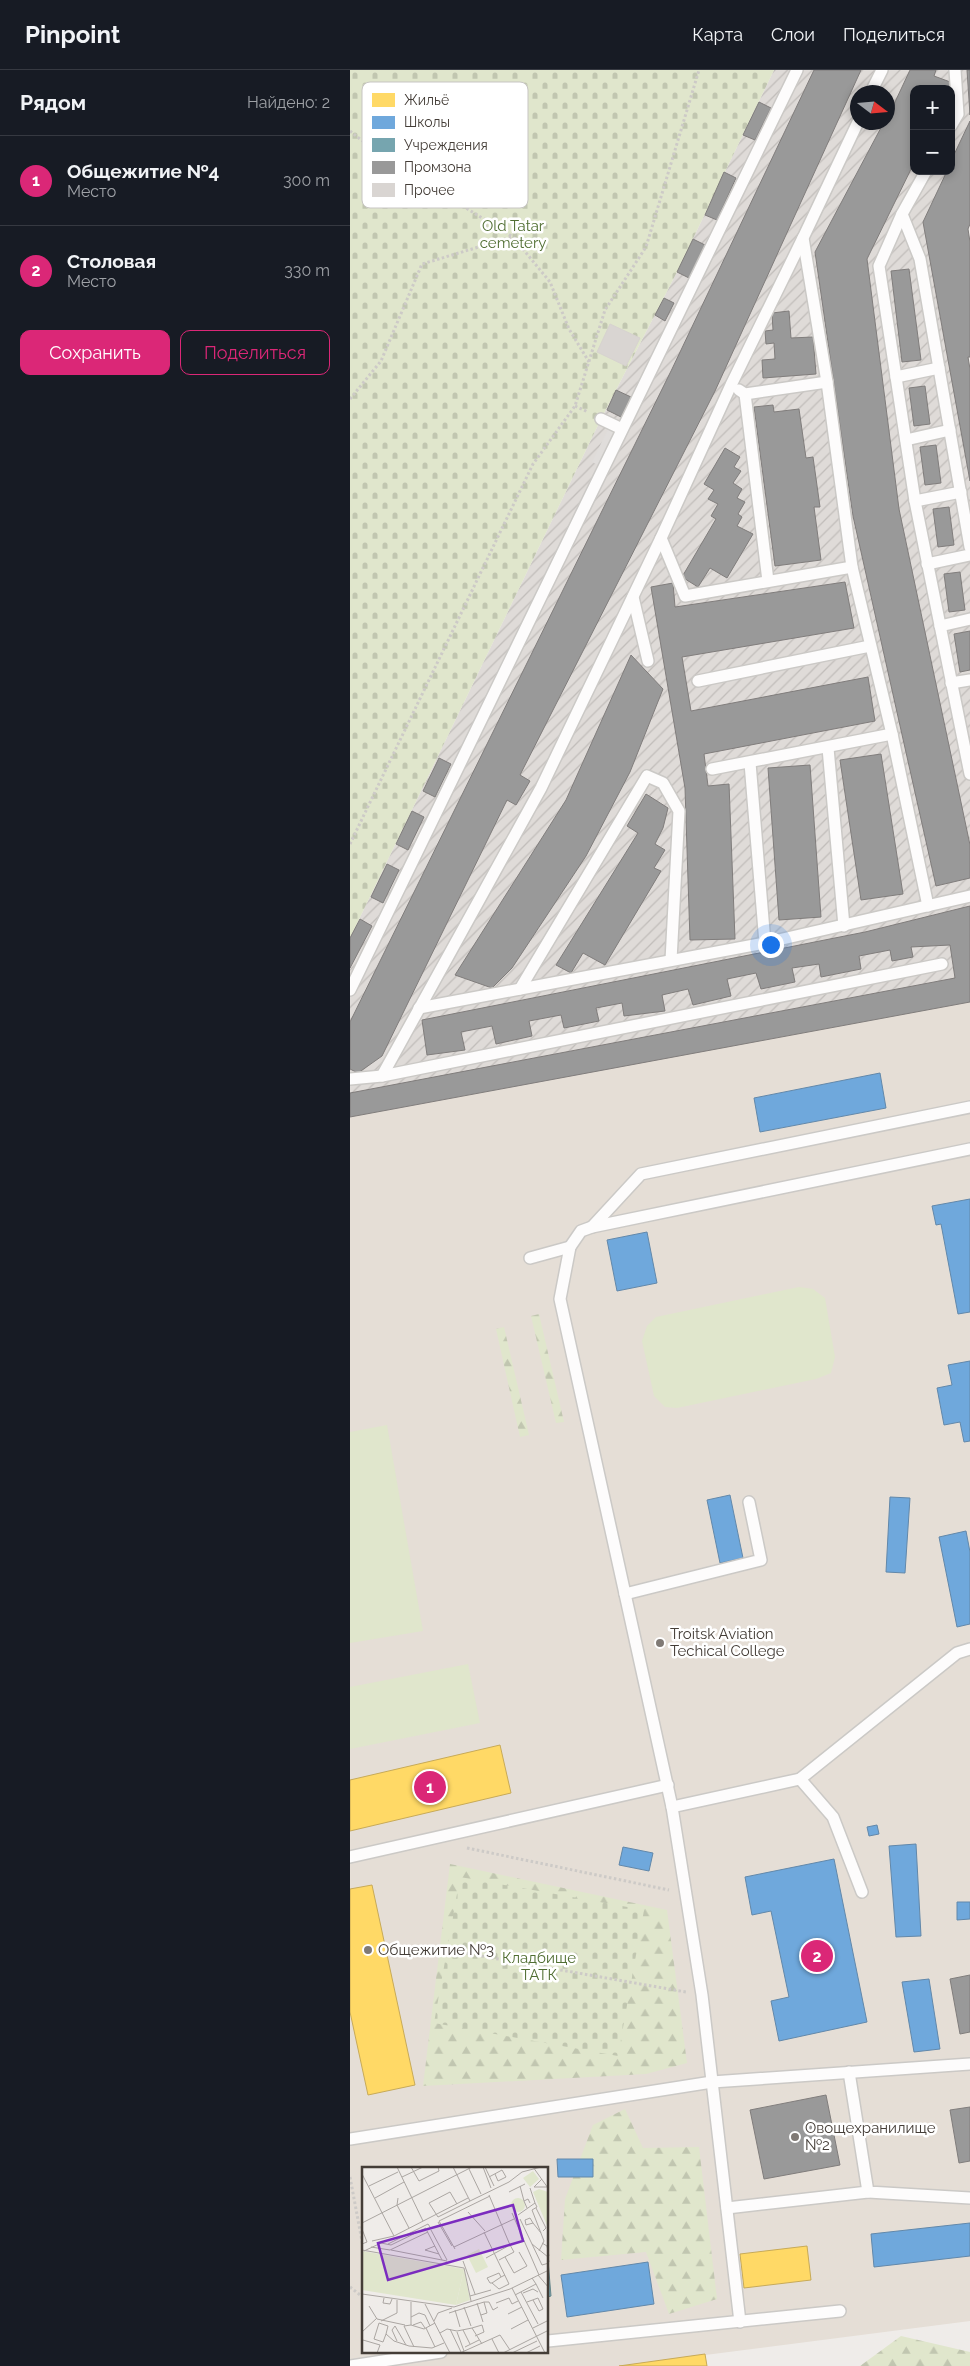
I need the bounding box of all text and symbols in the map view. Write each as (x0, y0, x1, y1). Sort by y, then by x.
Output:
text: Pinpoint (25, 20, 120, 49)
text: Карта (692, 24, 743, 45)
text: Слои (771, 24, 815, 45)
text: Поделиться (843, 24, 945, 45)
legend (362, 82, 528, 208)
north arrow (850, 85, 895, 130)
map controls (910, 85, 955, 175)
button: + (910, 85, 955, 130)
text: Рядом (20, 90, 86, 115)
text: Жильё (404, 92, 449, 108)
text: Найдено: 2 (247, 93, 330, 112)
text: Школы (404, 114, 450, 130)
button: − (910, 130, 955, 175)
text: Учреждения (404, 137, 488, 153)
text: Промзона (404, 159, 471, 175)
text: Общежитие №4 (67, 160, 219, 182)
text: 1 (32, 171, 40, 190)
text: 300 m (283, 171, 330, 190)
text: Место (67, 182, 116, 201)
text: Прочее (404, 182, 455, 198)
park label: Old Tatar cemetery (480, 217, 546, 252)
text: Столовая (67, 250, 156, 272)
text: 2 (31, 261, 41, 280)
text: 330 m (284, 261, 330, 280)
text: Место (67, 272, 116, 291)
button: Сохранить (20, 330, 170, 375)
button: Поделиться (180, 330, 330, 375)
your location (758, 932, 784, 958)
place label: Troitsk Aviation Techical College (670, 1625, 785, 1660)
marker: Troitsk Aviation Techical College (654, 1637, 666, 1649)
pin: 1 (414, 1768, 446, 1806)
pin: 2 (801, 1937, 833, 1975)
place label: Общежитие №3 (378, 1941, 494, 1959)
marker: Общежитие №3 (362, 1944, 374, 1956)
park label: Кладбище ТАТК (502, 1949, 576, 1984)
place label: Овощехранилище №2 (805, 2119, 936, 2154)
marker: Овощехранилище №2 (789, 2131, 801, 2143)
inset map (362, 2167, 549, 2354)

